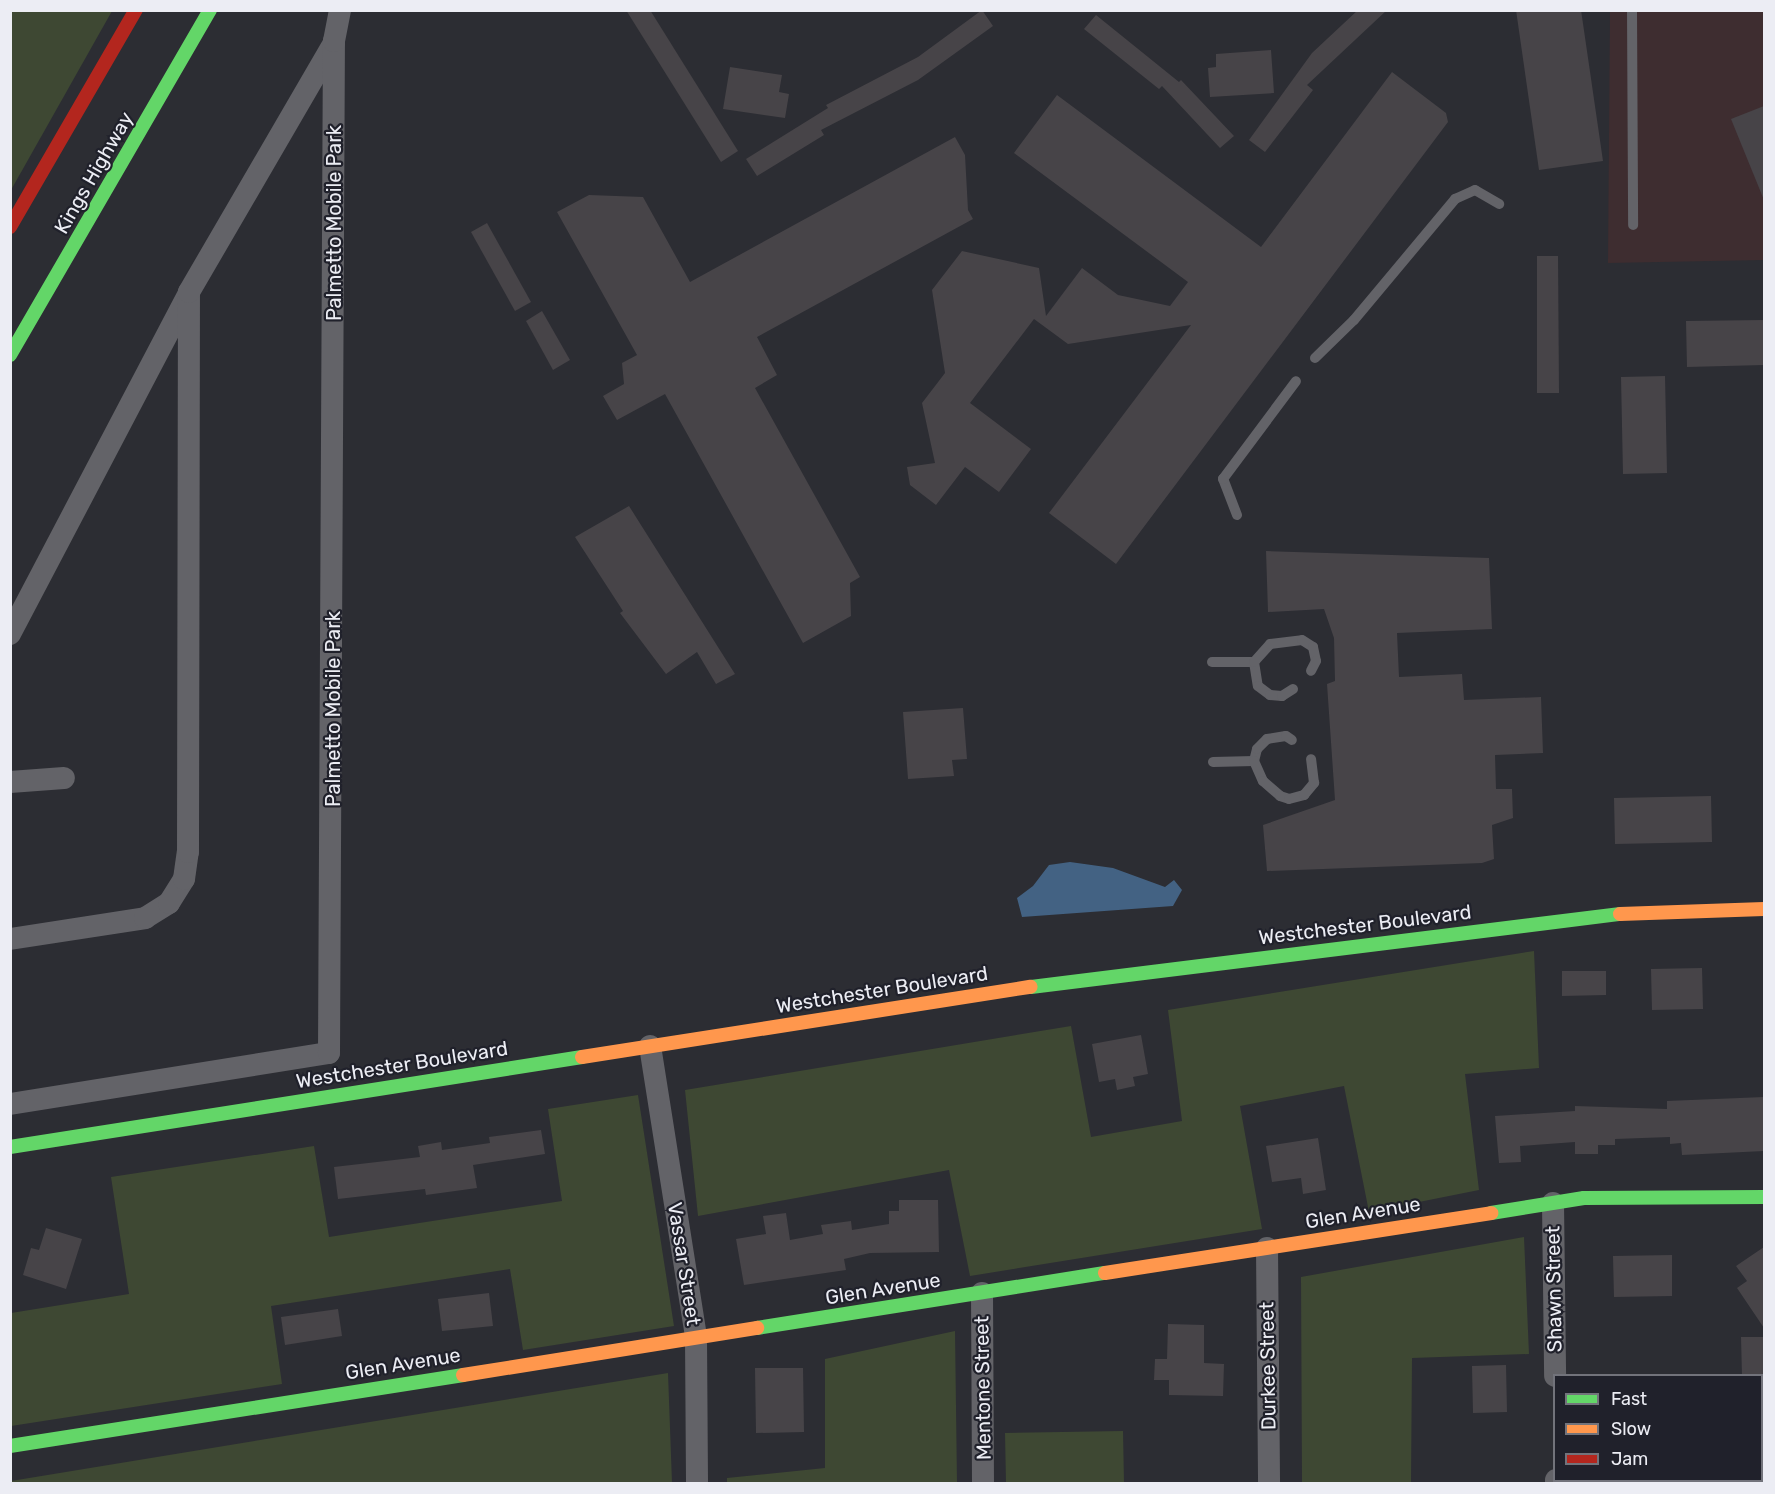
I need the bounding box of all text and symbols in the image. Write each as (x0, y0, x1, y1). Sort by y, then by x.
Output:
street label: Kings Highway (49, 108, 139, 238)
street label: Palmetto Mobile Park (322, 125, 346, 321)
street label: Palmetto Mobile Park (321, 611, 345, 807)
street label: Westchester Boulevard (1257, 900, 1473, 950)
street label: Westchester Boulevard (774, 961, 990, 1019)
street label: Westchester Boulevard (294, 1036, 510, 1094)
street label: Glen Avenue (1303, 1192, 1423, 1234)
street label: Vassar Street (662, 1201, 706, 1327)
street label: Shawn Street (1541, 1226, 1567, 1352)
street label: Glen Avenue (823, 1268, 943, 1310)
street label: Durkee Street (1255, 1302, 1281, 1430)
street label: Mentone Street (970, 1316, 996, 1460)
street label: Glen Avenue (343, 1343, 463, 1385)
legend (1553, 1374, 1763, 1482)
text: Fast (1611, 1388, 1647, 1410)
text: Slow (1611, 1418, 1651, 1440)
text: Jam (1611, 1448, 1648, 1470)

